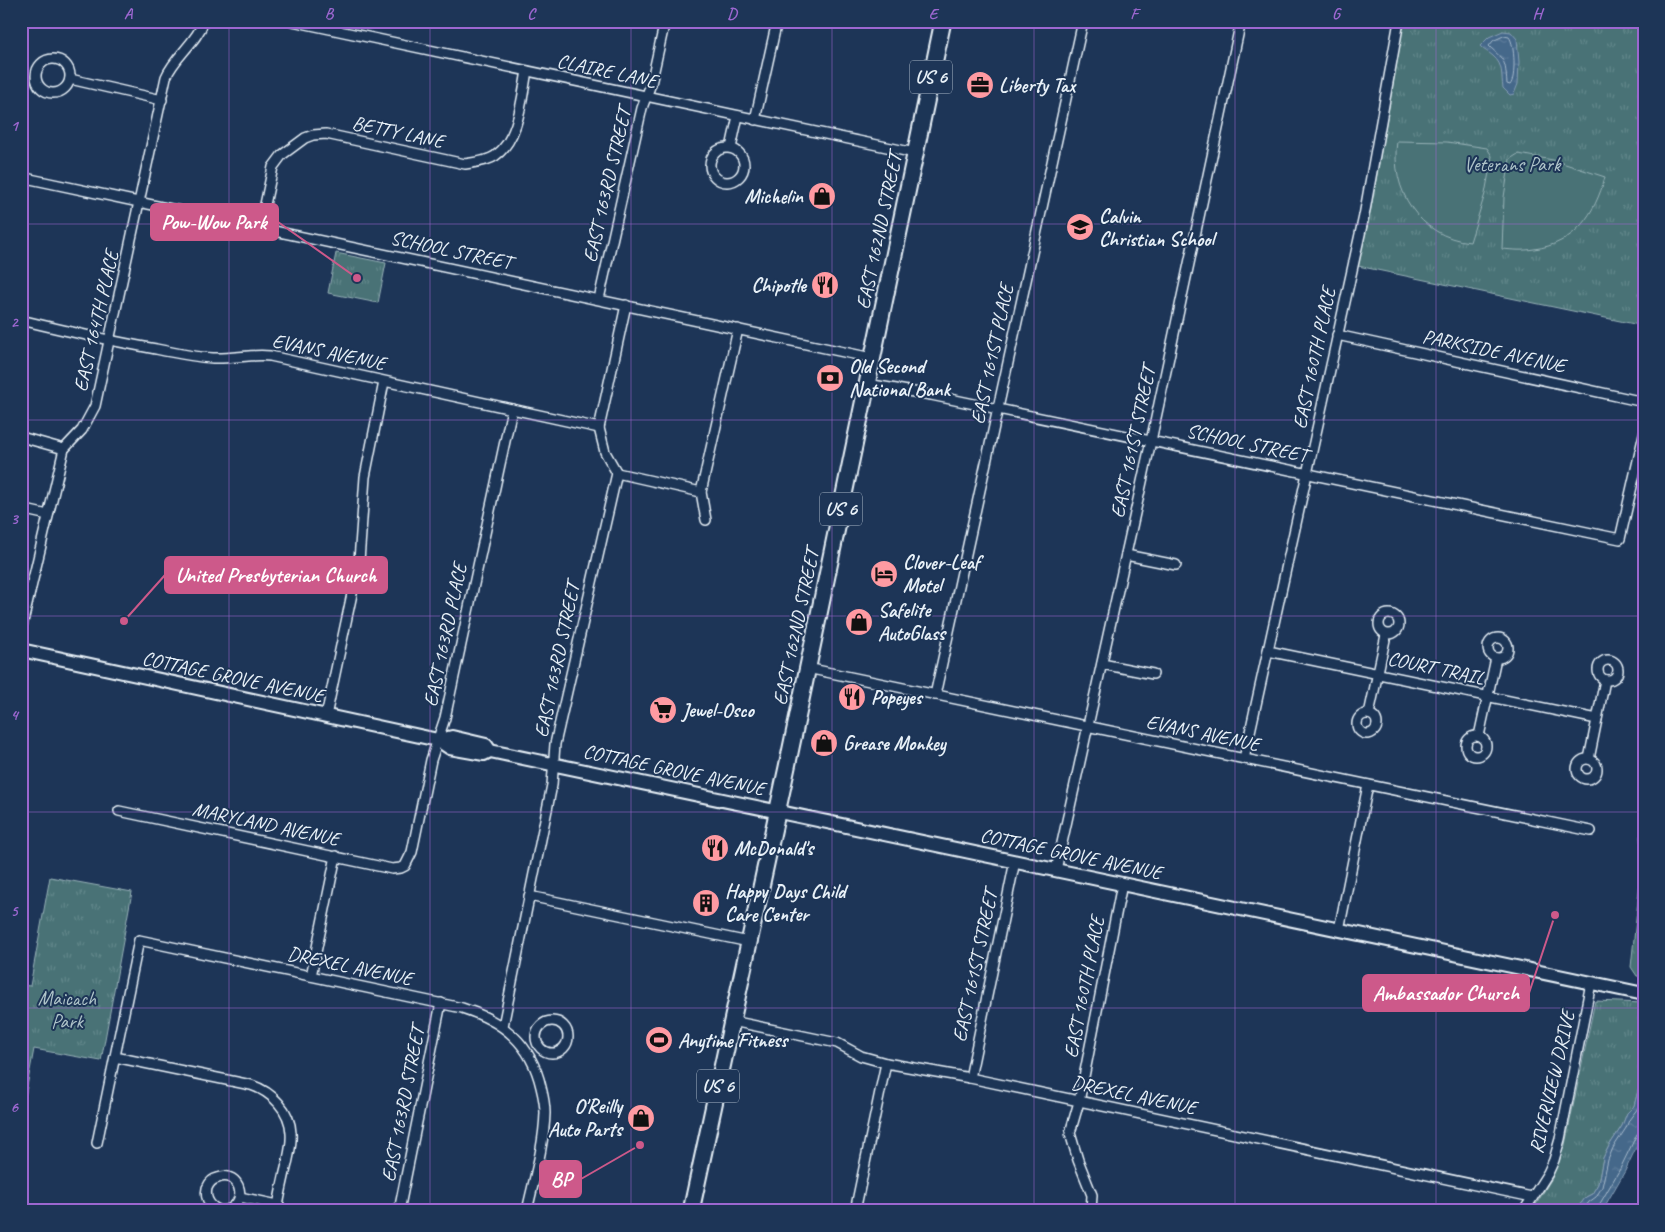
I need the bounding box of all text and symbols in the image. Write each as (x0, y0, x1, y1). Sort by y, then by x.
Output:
text: A (124, 4, 134, 24)
text: B (325, 4, 335, 24)
text: C (527, 4, 537, 24)
text: D (727, 4, 738, 24)
text: E (929, 4, 940, 24)
text: F (1130, 4, 1141, 24)
text: G (1332, 4, 1342, 24)
text: H (1532, 4, 1544, 24)
street label: CLAIRE LANE (555, 48, 662, 94)
road number: US 6 (910, 61, 952, 94)
office icon: Liberty Tax (965, 70, 995, 100)
place label: Liberty Tax (999, 73, 1077, 98)
street label: EAST 163RD STREET (577, 101, 638, 265)
street label: BETTY LANE (350, 110, 449, 155)
text: 1 (10, 116, 19, 136)
street label: EAST 162ND STREET (850, 146, 909, 311)
park label: Veterans Park (1464, 152, 1562, 177)
shop icon: Michelin (807, 181, 837, 211)
place label: Michelin (744, 184, 804, 209)
callout: Pow-Wow Park (151, 204, 278, 240)
place label: Calvin Christian School (1099, 204, 1218, 252)
text: Pow-Wow Park (161, 209, 269, 235)
school or university icon: Calvin Christian School (1065, 212, 1095, 242)
street label: SCHOOL STREET (388, 225, 519, 276)
street label: EAST 164TH PLACE (68, 245, 125, 394)
restaurant icon: Chipotle (810, 270, 840, 300)
place label: Chipotle (751, 273, 807, 298)
street label: EAST 161ST PLACE (965, 279, 1020, 426)
street label: EAST 160TH PLACE (1287, 282, 1342, 431)
text: 2 (10, 312, 19, 332)
street label: PARKSIDE AVENUE (1420, 324, 1570, 379)
street label: EVANS AVENUE (270, 328, 391, 377)
place label: Old Second National Bank (849, 354, 951, 402)
street label: EAST 161ST STREET (1105, 359, 1162, 520)
bank icon: Old Second National Bank (815, 363, 845, 393)
street label: SCHOOL STREET (1184, 418, 1315, 469)
road number: US 6 (820, 492, 862, 526)
text: 3 (10, 509, 19, 529)
street label: EAST 162ND STREET (767, 542, 826, 707)
place label: Clover-Leaf Motel (903, 550, 985, 598)
callout: United Presbyterian Church (165, 557, 387, 593)
street label: EAST 163RD PLACE (418, 558, 473, 709)
hotel icon: Clover-Leaf Motel (869, 559, 899, 589)
text: United Presbyterian Church (175, 562, 378, 588)
street label: EAST 163RD STREET (528, 576, 587, 740)
place label: Safelite AutoGlass (878, 598, 947, 646)
shop icon: Safelite AutoGlass (844, 607, 874, 637)
street label: COTTAGE GROVE AVENUE (140, 646, 329, 709)
street label: COURT TRAIL (1386, 646, 1487, 690)
restaurant icon: Popeyes (837, 682, 867, 712)
place label: Popeyes (871, 685, 924, 711)
supermarket icon: Jewel-Osco (648, 695, 678, 725)
place label: Jewel-Osco (680, 698, 755, 723)
text: 4 (10, 705, 19, 725)
street label: EVANS AVENUE (1144, 709, 1265, 758)
shop icon: Grease Monkey (809, 728, 839, 758)
place label: Grease Monkey (843, 731, 948, 757)
street label: COTTAGE GROVE AVENUE (581, 739, 770, 802)
street label: MARYLAND AVENUE (190, 796, 345, 852)
street label: COTTAGE GROVE AVENUE (978, 823, 1167, 886)
restaurant icon: McDonald's (700, 833, 730, 863)
place label: McDonald's (734, 836, 815, 861)
place label: Happy Days Child Care Center (725, 879, 849, 927)
street label: EAST 161ST STREET (947, 883, 1004, 1044)
building icon: Happy Days Child Care Center (691, 888, 721, 918)
text: 5 (11, 901, 20, 921)
street label: EAST 160TH PLACE (1058, 911, 1111, 1060)
street label: DREXEL AVENUE (285, 941, 418, 992)
callout: Ambassador Church (1363, 975, 1529, 1011)
text: Ambassador Church (1373, 980, 1520, 1006)
park label: Maicach Park (38, 986, 97, 1034)
street label: RIVERVIEW DRIVE (1523, 1005, 1581, 1156)
street label: EAST 163RD STREET (376, 1020, 431, 1184)
sports icon: Anytime Fitness (644, 1025, 674, 1055)
place label: Anytime Fitness (678, 1028, 789, 1054)
road number: US 6 (697, 1070, 739, 1102)
street label: DREXEL AVENUE (1069, 1070, 1202, 1121)
place label: O'Reilly Auto Parts (548, 1094, 624, 1142)
text: 6 (10, 1097, 19, 1117)
shop icon: O'Reilly Auto Parts (626, 1103, 656, 1133)
callout: BP (540, 1161, 581, 1197)
text: BP (551, 1166, 574, 1192)

